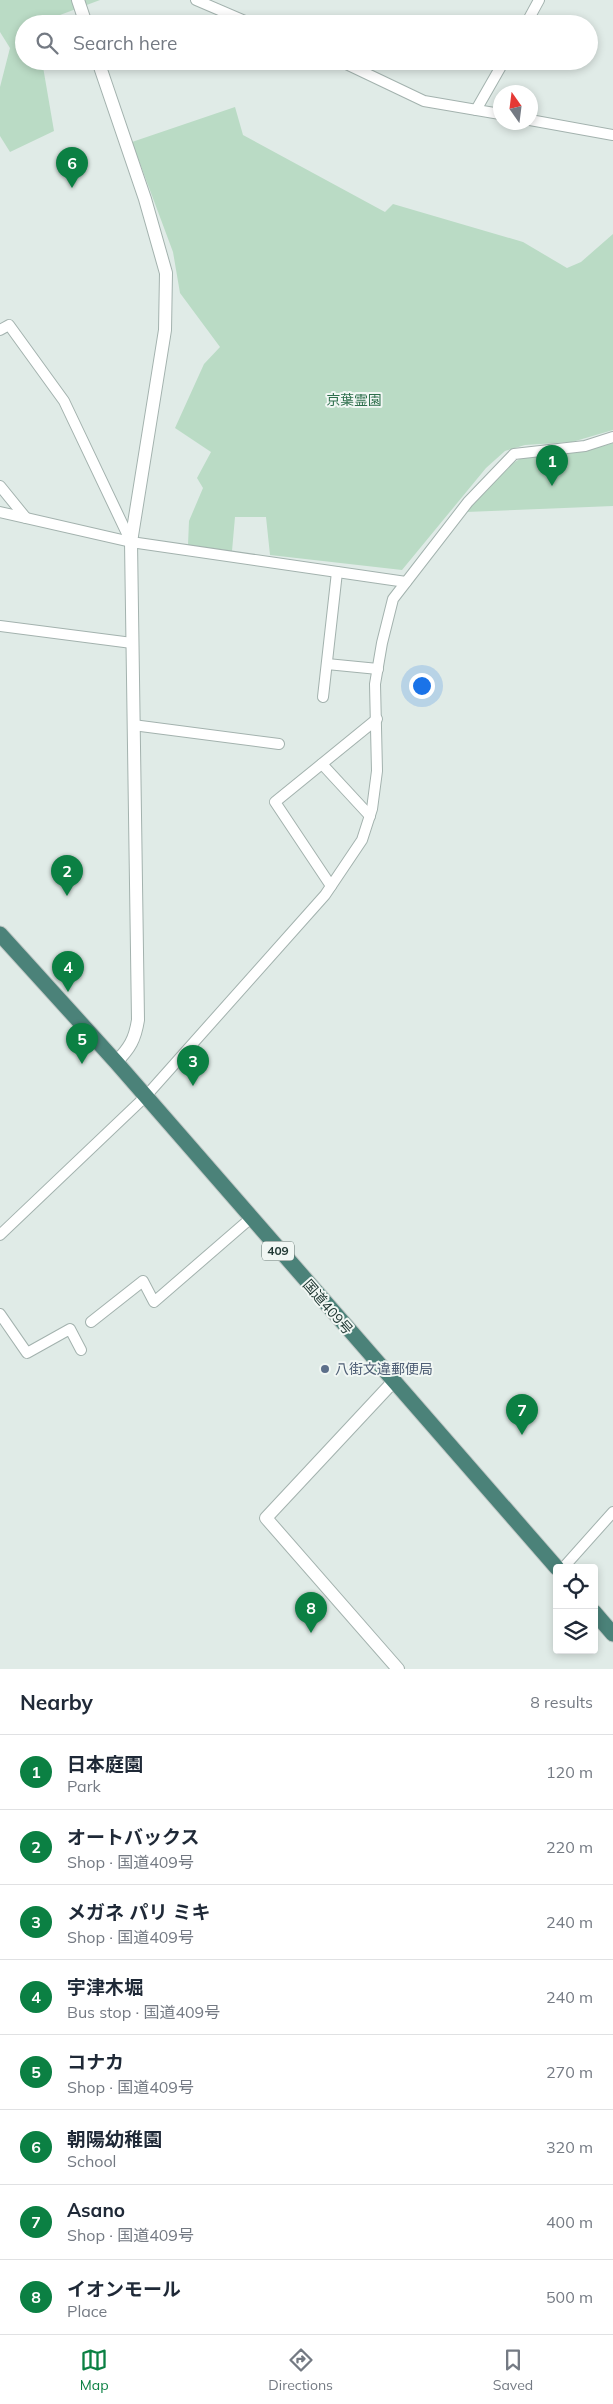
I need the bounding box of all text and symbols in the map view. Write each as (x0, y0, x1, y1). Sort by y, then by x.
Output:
search box (15, 15, 598, 70)
icon: search (33, 29, 61, 57)
text: Search here (73, 31, 177, 55)
north arrow (493, 85, 538, 130)
pin: 6 (56, 147, 88, 188)
park label: 京葉霊園 (326, 391, 382, 409)
pin: 1 (536, 445, 568, 486)
your location (409, 673, 435, 699)
pin: 2 (51, 855, 83, 896)
pin: 4 (52, 951, 84, 992)
pin: 5 (66, 1023, 98, 1064)
pin: 3 (177, 1045, 209, 1086)
road number: 409 (262, 1242, 294, 1260)
street label: 国道409号 (299, 1276, 357, 1338)
place label: 八街文違郵便局 (335, 1360, 433, 1378)
marker: 八街文違郵便局 (319, 1363, 331, 1375)
pin: 7 (506, 1394, 538, 1435)
map controls (553, 1564, 598, 1654)
button: locate (553, 1564, 598, 1609)
pin: 8 (295, 1592, 327, 1633)
button: layers (553, 1609, 598, 1654)
text: Nearby (20, 1689, 93, 1715)
text: 8 results (530, 1692, 593, 1712)
text: 日本庭園 (67, 1752, 143, 1776)
text: 1 (31, 1762, 41, 1782)
text: 120 m (546, 1762, 593, 1782)
text: Park (67, 1776, 101, 1796)
text: オートバックス (67, 1825, 199, 1849)
text: 2 (31, 1837, 41, 1857)
text: 220 m (546, 1837, 593, 1857)
text: Shop · 国道409号 (67, 1852, 194, 1872)
text: メガネ パリ ミキ (67, 1900, 210, 1924)
text: 3 (31, 1912, 41, 1932)
text: 240 m (546, 1912, 593, 1932)
text: Shop · 国道409号 (67, 1927, 194, 1947)
text: 宇津木堀 (67, 1975, 143, 1999)
text: 4 (31, 1987, 41, 2007)
text: 240 m (546, 1987, 593, 2007)
text: Bus stop · 国道409号 (67, 2002, 220, 2022)
text: コナカ (67, 2050, 124, 2074)
text: 5 (31, 2062, 41, 2082)
text: 270 m (546, 2062, 593, 2082)
text: Shop · 国道409号 (67, 2077, 194, 2097)
text: 朝陽幼稚園 (67, 2127, 162, 2151)
text: 6 (31, 2137, 41, 2157)
text: 320 m (546, 2137, 593, 2157)
text: School (67, 2151, 116, 2171)
text: Asano (67, 2198, 125, 2222)
text: 7 (31, 2212, 41, 2232)
text: 400 m (546, 2212, 593, 2232)
text: Shop · 国道409号 (67, 2225, 194, 2245)
text: イオンモール (67, 2277, 181, 2301)
text: 8 (31, 2287, 41, 2307)
text: 500 m (546, 2287, 593, 2307)
text: Place (67, 2301, 107, 2321)
tab: Map (80, 2346, 109, 2394)
tab: Directions (268, 2346, 333, 2394)
tab: Saved (493, 2346, 533, 2394)

